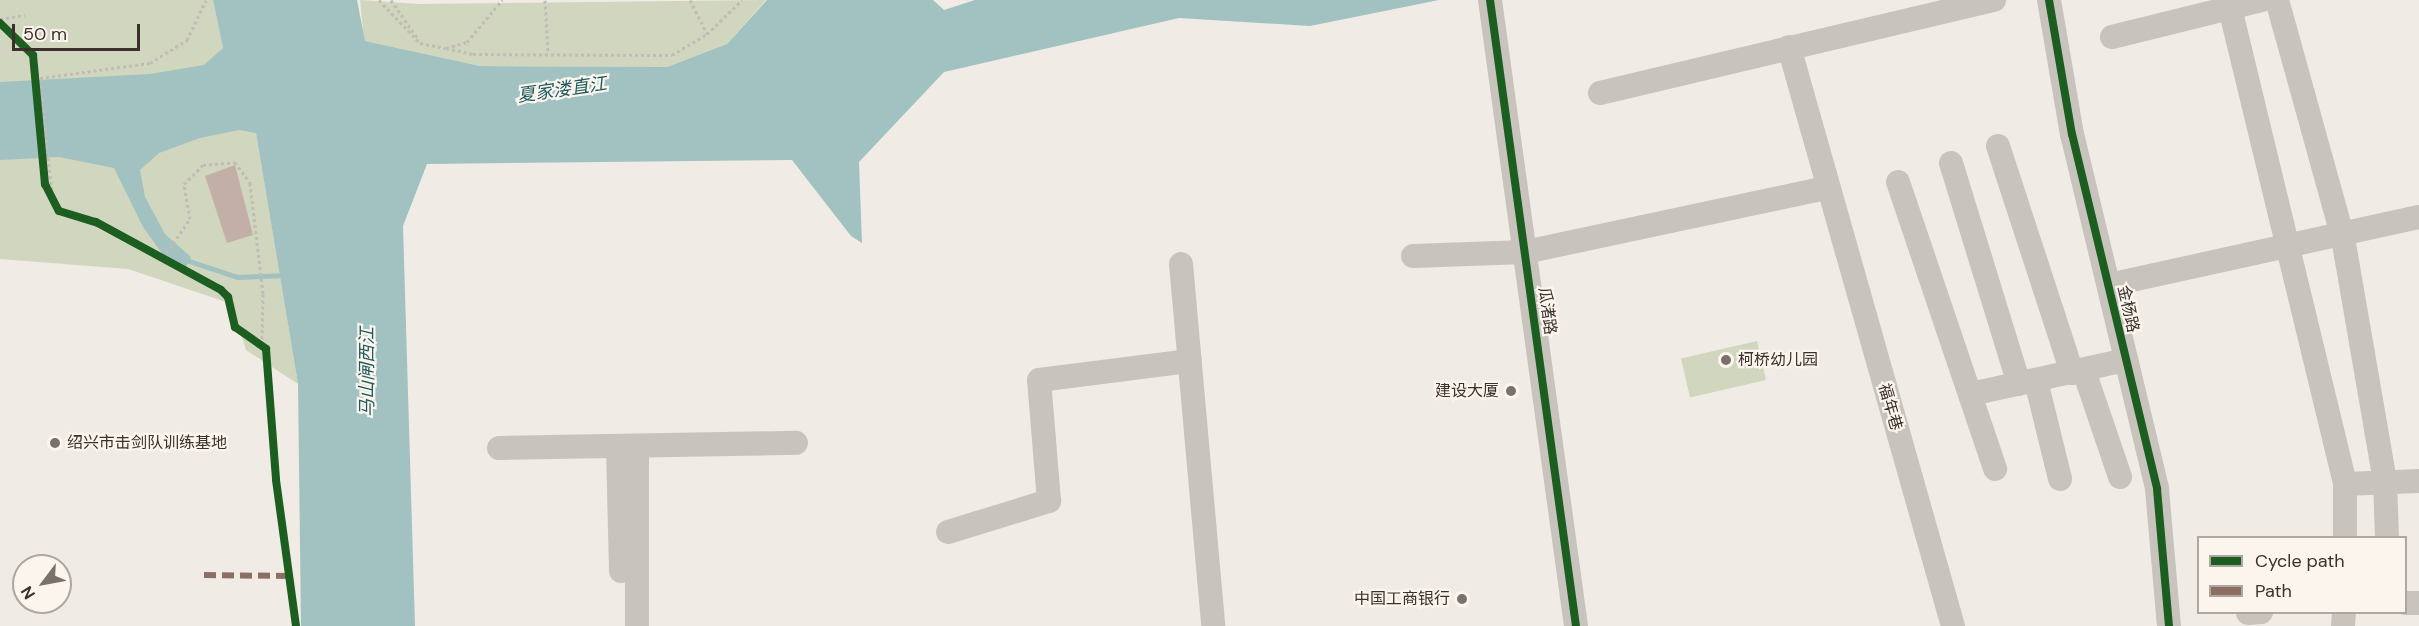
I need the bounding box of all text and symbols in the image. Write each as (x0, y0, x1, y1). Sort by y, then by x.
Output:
scale bar (15, 12, 142, 50)
text: 50 m (23, 22, 67, 46)
water label: 夏家溇直江 (516, 73, 608, 107)
street label: 金杨路 (2113, 283, 2143, 335)
street label: 瓜渚路 (1534, 286, 1560, 336)
water label: 马山闸西江 (356, 327, 378, 417)
place label: 柯桥幼儿园 (1738, 350, 1818, 370)
marker: 柯桥幼儿园 (1719, 353, 1733, 367)
place label: 建设大厦 (1435, 381, 1499, 401)
street label: 福年巷 (1874, 381, 1906, 433)
marker: 建设大厦 (1504, 384, 1518, 398)
place label: 绍兴市击剑队训练基地 (67, 433, 227, 453)
marker: 绍兴市击剑队训练基地 (48, 436, 62, 450)
legend (2197, 536, 2407, 614)
text: Cycle path (2255, 549, 2345, 573)
north arrow (12, 554, 72, 614)
text: Path (2255, 579, 2292, 603)
text: N (16, 582, 40, 603)
place label: 中国工商银行 (1354, 589, 1450, 609)
marker: 中国工商银行 (1455, 592, 1469, 606)

